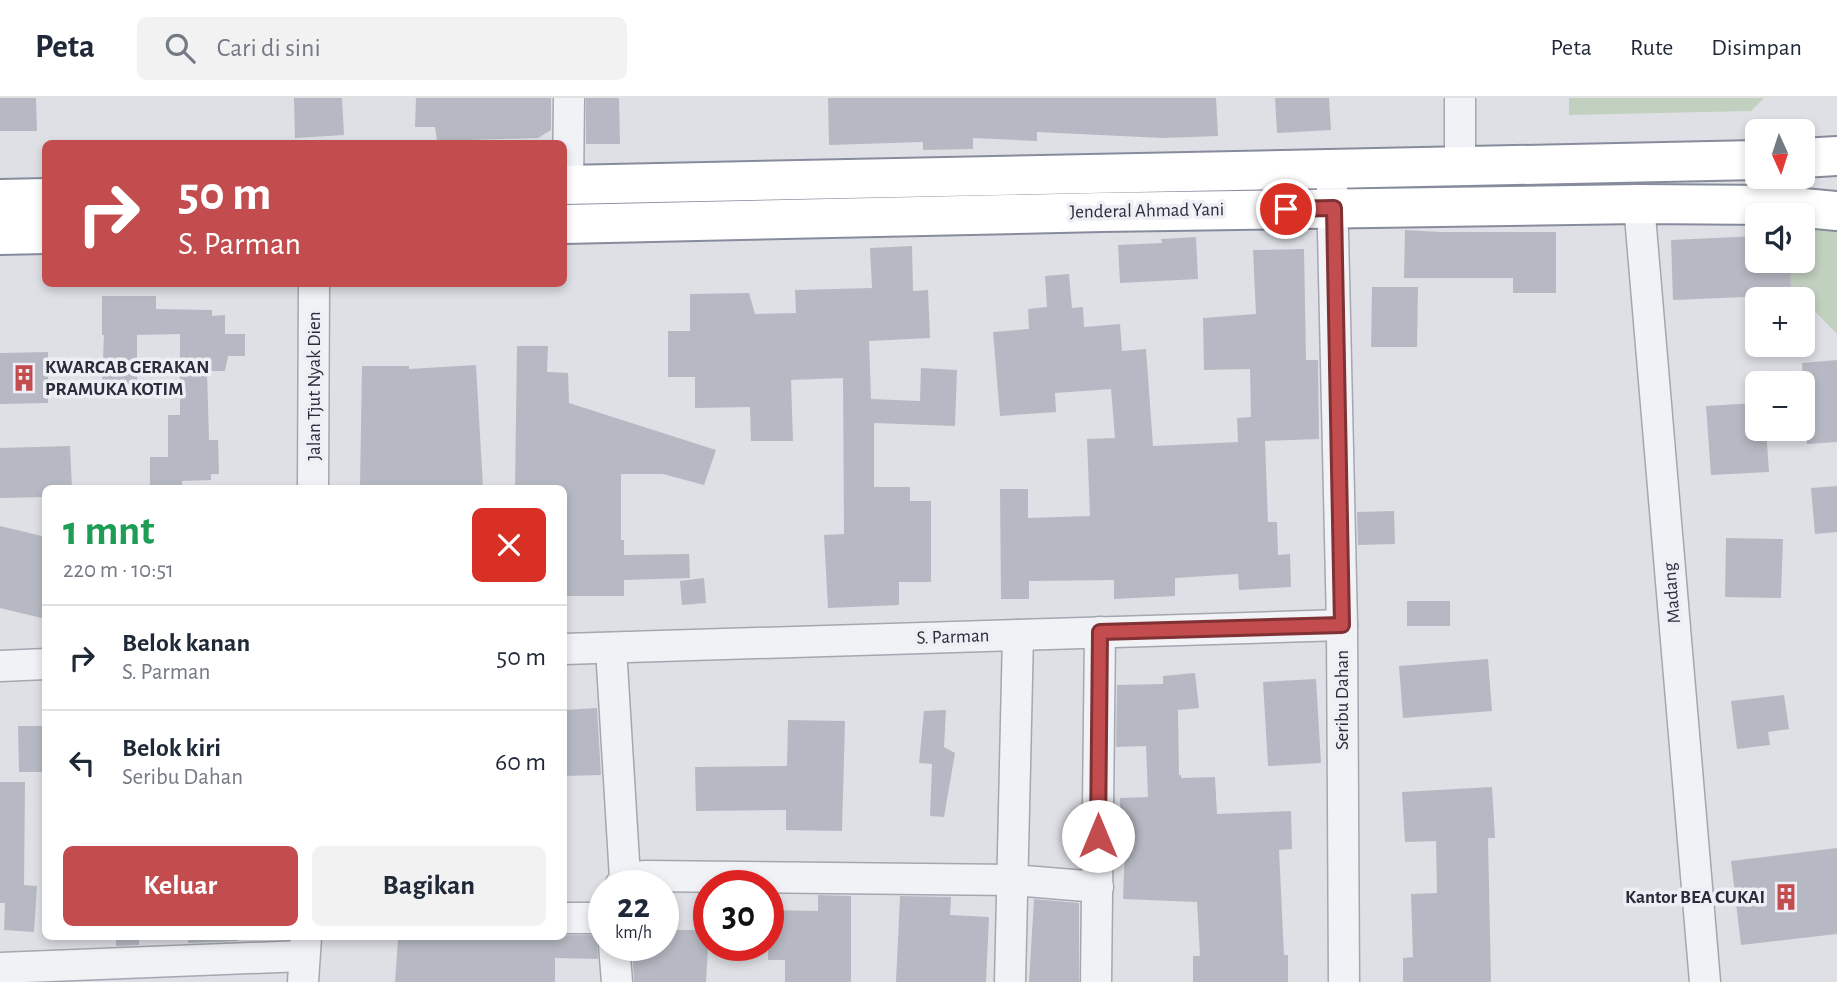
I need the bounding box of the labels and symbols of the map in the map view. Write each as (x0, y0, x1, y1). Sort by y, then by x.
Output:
north arrow (1745, 119, 1815, 189)
pin (1256, 179, 1316, 239)
street label: Jenderal Ahmad Yani (1070, 200, 1224, 222)
street label: Jalan Tjut Nyak Dien (305, 311, 324, 461)
place label: KWARCAB GERAKAN PRAMUKA KOTIM (45, 358, 209, 399)
building icon: KWARCAB GERAKAN PRAMUKA KOTIM (9, 363, 39, 393)
street label: Madang (1660, 561, 1684, 624)
street label: S. Parman (916, 626, 990, 648)
street label: Seribu Dahan (1333, 650, 1352, 750)
position arrow (1061, 799, 1135, 873)
speed limit sign: 30 (693, 870, 784, 961)
building icon: Kantor BEA CUKAI (1771, 882, 1801, 912)
place label: Kantor BEA CUKAI (1625, 888, 1765, 907)

